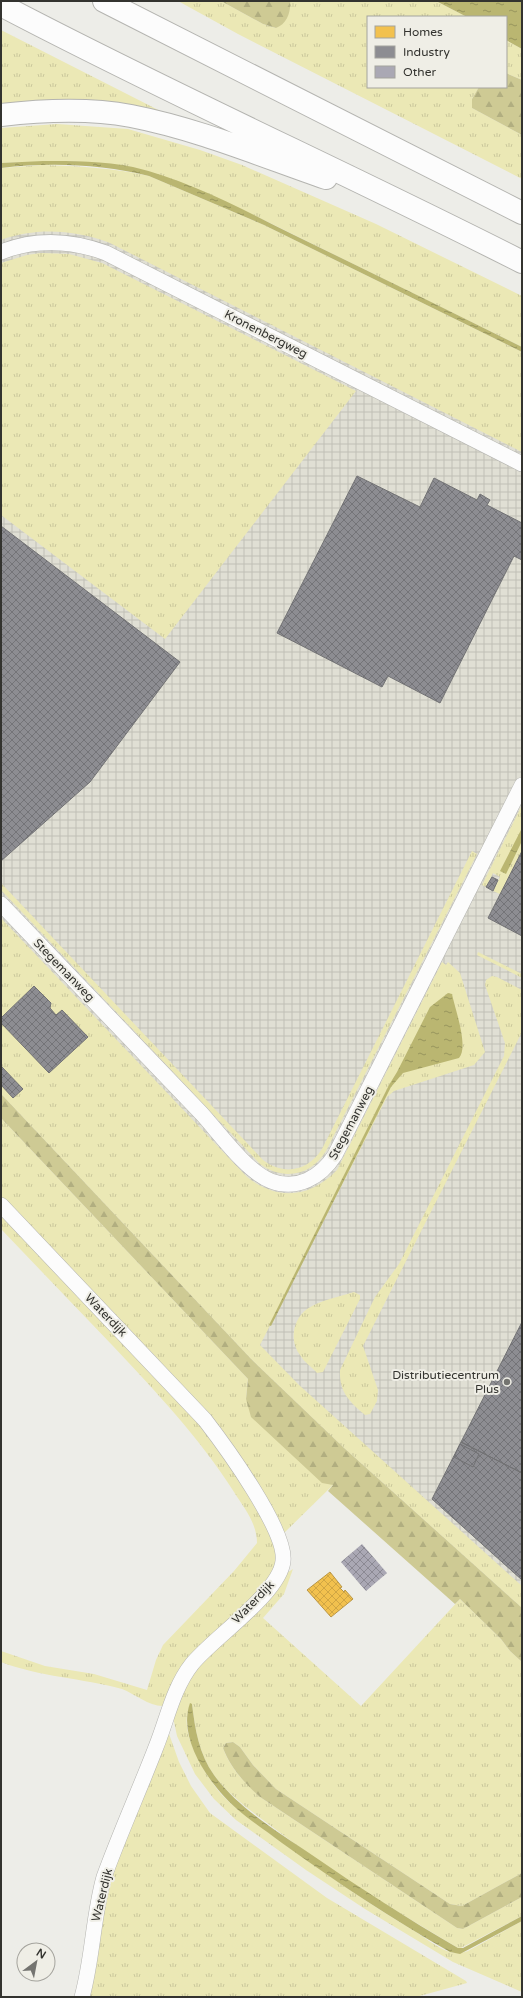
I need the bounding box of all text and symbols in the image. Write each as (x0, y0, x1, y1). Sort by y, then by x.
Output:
legend (367, 16, 507, 88)
text: Homes (403, 25, 443, 39)
text: Industry (403, 45, 450, 59)
text: Other (403, 65, 436, 79)
street label: Kronenbergweg (222, 307, 310, 361)
street label: Stegemanweg (31, 936, 97, 1004)
street label: Stegemanweg (326, 1084, 376, 1162)
street label: Waterdijk (82, 1291, 130, 1340)
place label: Distributiecentrum Plus (392, 1368, 499, 1396)
marker: Distributiecentrum Plus (502, 1377, 512, 1387)
street label: Waterdijk (229, 1577, 277, 1626)
street label: Waterdijk (89, 1867, 115, 1923)
north arrow (16, 1942, 56, 1982)
text: N (34, 1946, 48, 1962)

